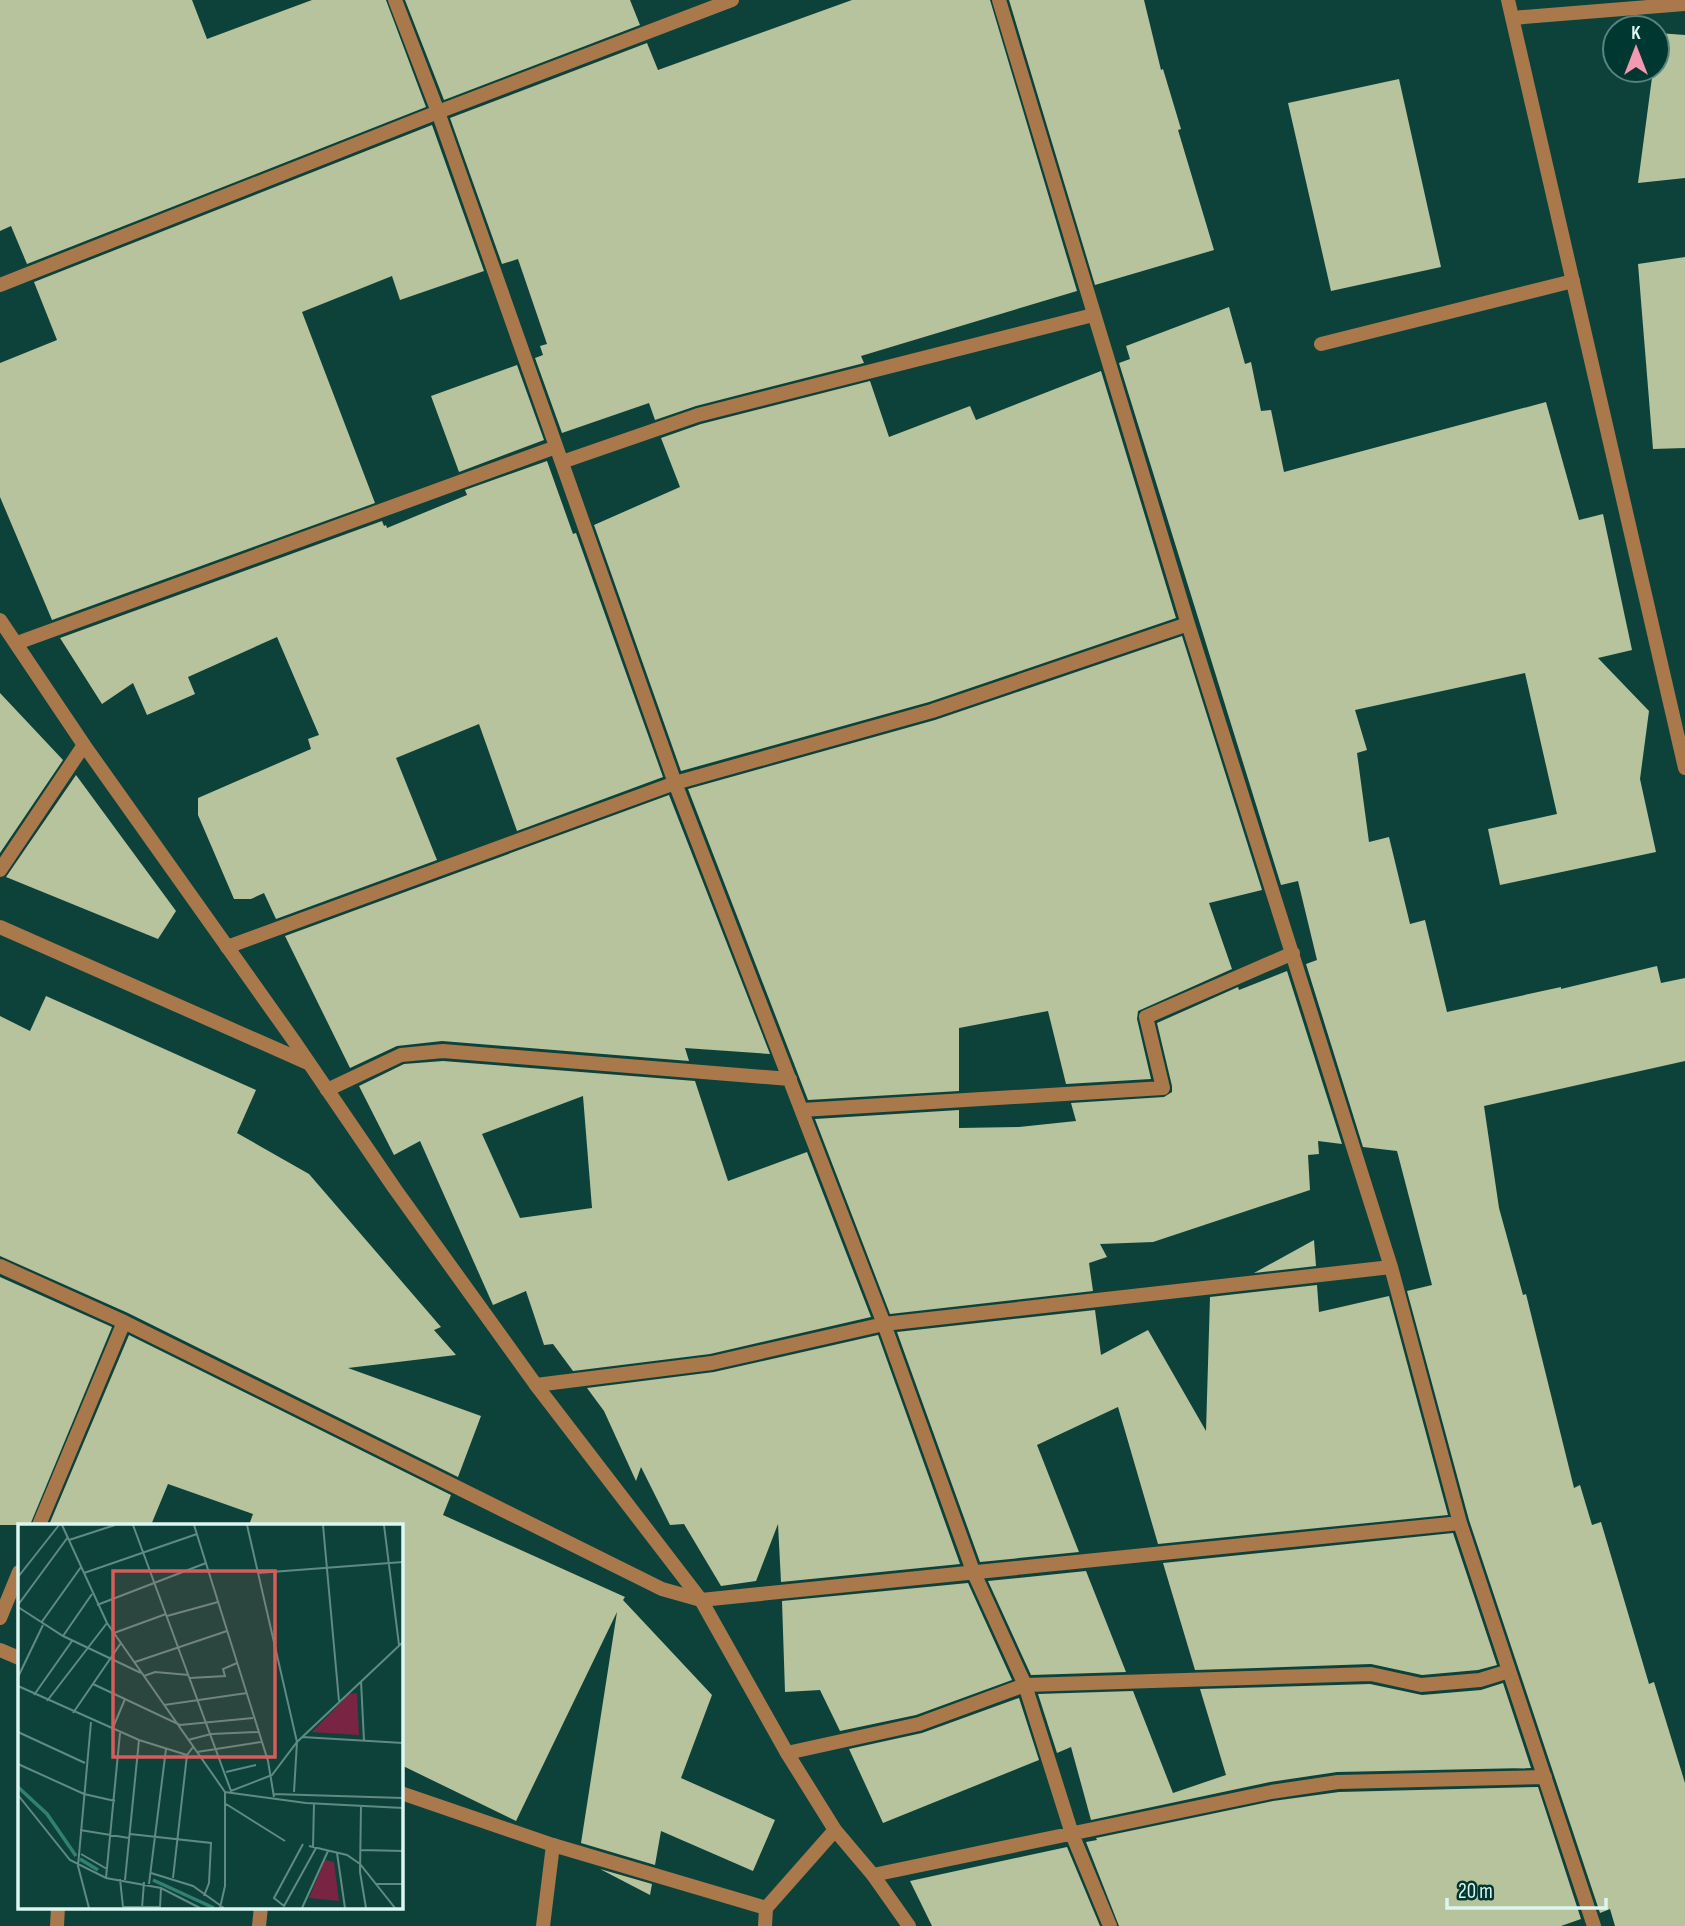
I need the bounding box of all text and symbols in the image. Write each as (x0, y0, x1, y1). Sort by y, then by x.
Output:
north arrow (1601, 14, 1671, 84)
text: K (1631, 22, 1641, 45)
inset map (18, 1524, 402, 1909)
scale bar (1447, 1867, 1606, 1911)
text: 20 m (1458, 1879, 1493, 1904)

